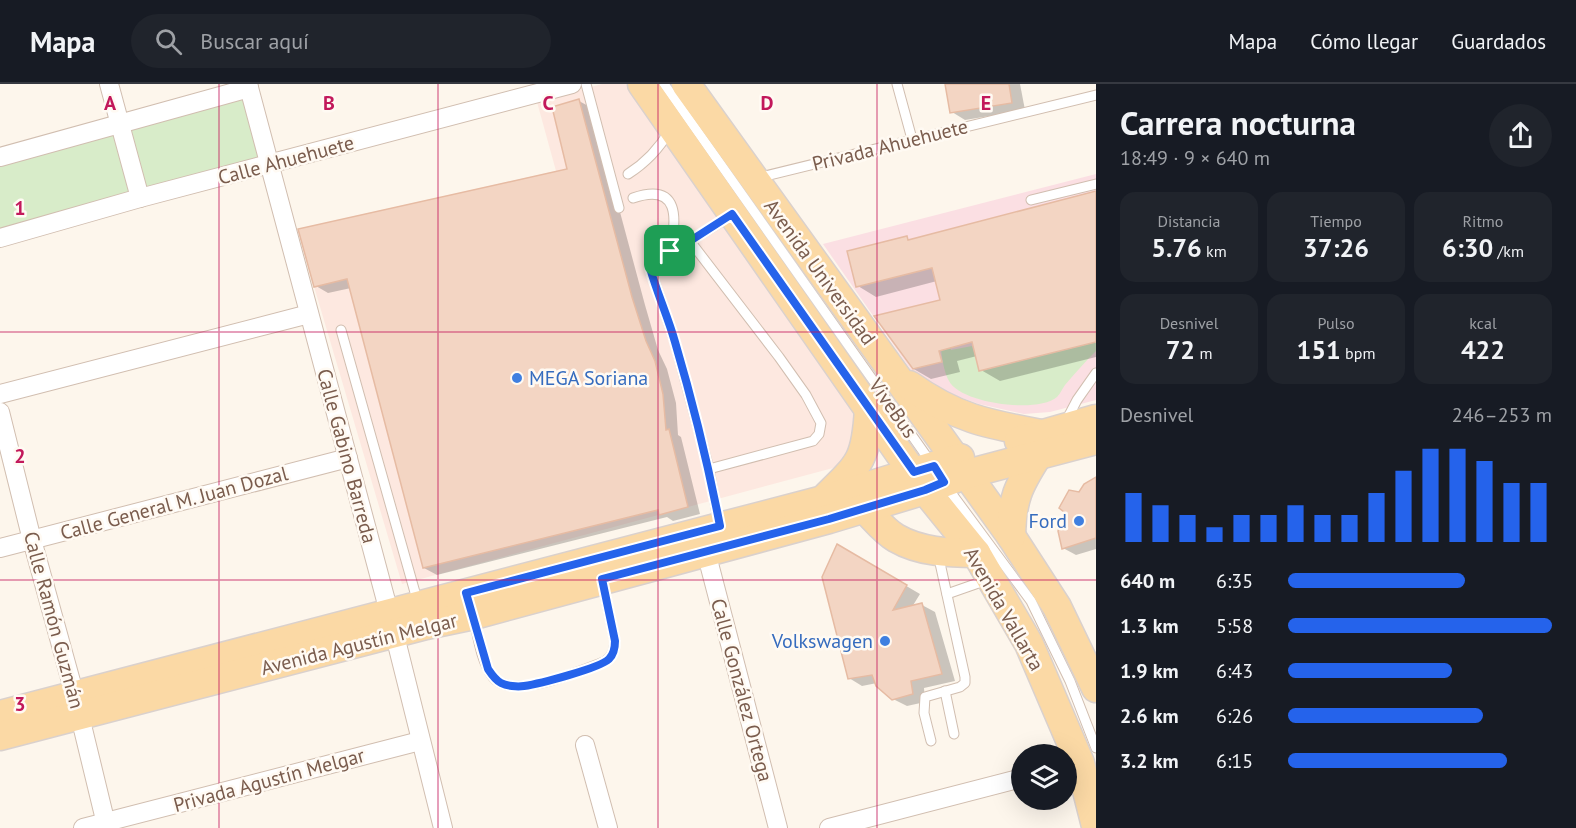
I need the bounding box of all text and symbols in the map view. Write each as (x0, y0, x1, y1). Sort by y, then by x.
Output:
search box (131, 14, 551, 68)
text: Mapa (30, 23, 95, 60)
icon: search (152, 25, 185, 58)
text: Buscar aquí (200, 27, 309, 55)
text: Mapa (1228, 28, 1277, 55)
text: Cómo llegar (1310, 28, 1418, 55)
text: Guardados (1451, 28, 1546, 55)
text: A (104, 90, 117, 116)
text: B (323, 90, 335, 116)
text: C (542, 90, 554, 116)
text: D (761, 90, 774, 116)
text: E (981, 90, 991, 116)
text: Carrera nocturna (1120, 101, 1356, 144)
button: share (1489, 104, 1552, 167)
street label: Privada Ahuehuete (809, 113, 971, 177)
street label: Calle Ahuehuete (215, 129, 357, 191)
text: 18:49 · 9 × 640 m (1120, 145, 1270, 171)
street label: Avenida Universidad (758, 194, 882, 350)
text: 1 (14, 195, 26, 221)
text: Distancia (1157, 211, 1221, 231)
text: Tiempo (1310, 211, 1362, 231)
text: Ritmo (1463, 211, 1503, 231)
pin (644, 225, 695, 276)
text: 5.76 (1151, 231, 1202, 264)
text: 37:26 (1303, 231, 1369, 264)
text: 6:30 (1442, 231, 1493, 264)
icon: arrive (653, 234, 686, 267)
text: km (1202, 241, 1227, 261)
text: /km (1493, 241, 1524, 261)
text: Desnivel (1160, 313, 1218, 333)
text: Pulso (1318, 313, 1355, 333)
text: kcal (1469, 313, 1497, 333)
text: 72 (1166, 333, 1195, 366)
text: 151 (1297, 333, 1341, 366)
text: 422 (1461, 333, 1505, 366)
text: m (1195, 343, 1212, 363)
text: bpm (1341, 343, 1375, 363)
place label: MEGA Soriana (529, 365, 648, 391)
street label: Calle Gabino Barreda (311, 366, 383, 546)
marker: MEGA Soriana (510, 371, 524, 385)
street label: ViveBus (863, 372, 923, 443)
text: Desnivel (1120, 402, 1193, 428)
text: 246–253 m (1452, 402, 1552, 428)
text: 2 (14, 443, 26, 469)
street label: Calle General M. Juan Dozal (57, 460, 291, 546)
place label: Ford (1028, 508, 1067, 534)
marker: Ford (1072, 514, 1086, 528)
street label: Calle Ramón Guzmán (18, 529, 90, 711)
street label: Avenida Vallarta (958, 543, 1050, 675)
text: 640 m (1120, 568, 1175, 594)
text: 6:35 (1216, 568, 1253, 594)
street label: Calle González Ortega (705, 596, 779, 784)
street label: Avenida Agustín Melgar (258, 607, 460, 681)
text: 1.3 km (1120, 613, 1179, 639)
text: 5:58 (1216, 613, 1253, 639)
place label: Volkswagen (771, 628, 873, 654)
marker: Volkswagen (878, 634, 892, 648)
text: 1.9 km (1120, 658, 1179, 684)
text: 6:43 (1216, 658, 1253, 684)
text: 3 (14, 691, 26, 717)
text: 2.6 km (1120, 703, 1179, 729)
text: 6:26 (1216, 703, 1253, 729)
street label: Privada Agustín Melgar (171, 742, 368, 818)
map controls (1011, 744, 1077, 810)
button: layers (1011, 744, 1077, 810)
text: 3.2 km (1120, 748, 1179, 774)
text: 6:15 (1216, 748, 1253, 774)

